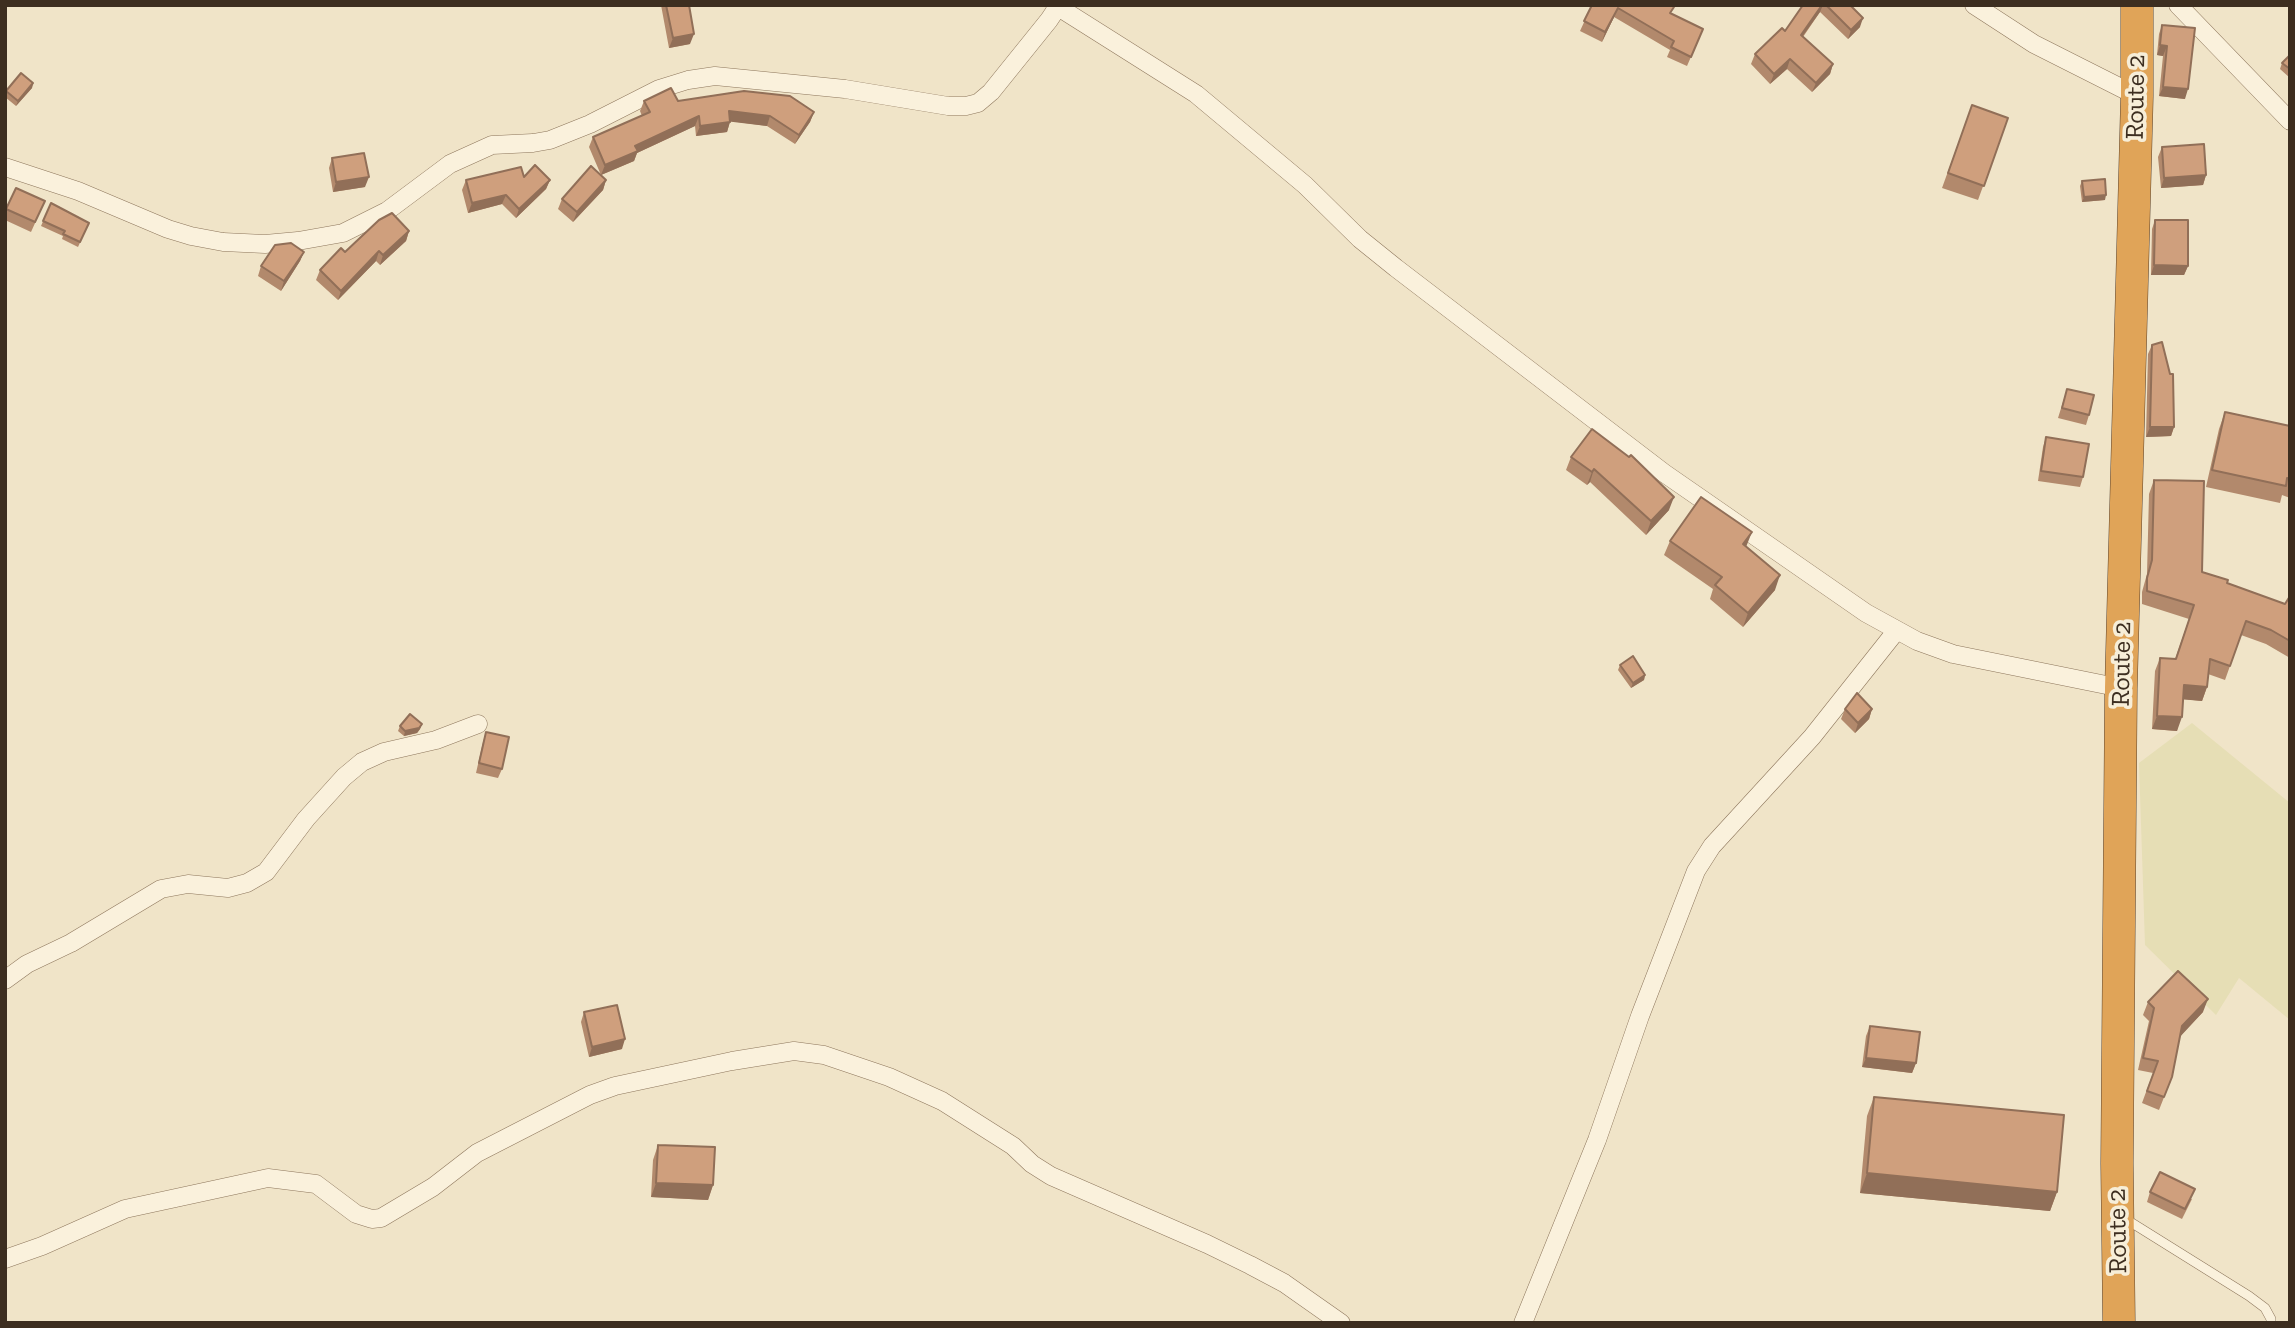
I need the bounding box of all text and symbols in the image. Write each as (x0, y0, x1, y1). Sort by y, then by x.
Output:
street label: Route 2 (2120, 54, 2152, 140)
street label: Route 2 (2106, 621, 2138, 707)
street label: Route 2 (2102, 1188, 2134, 1274)

